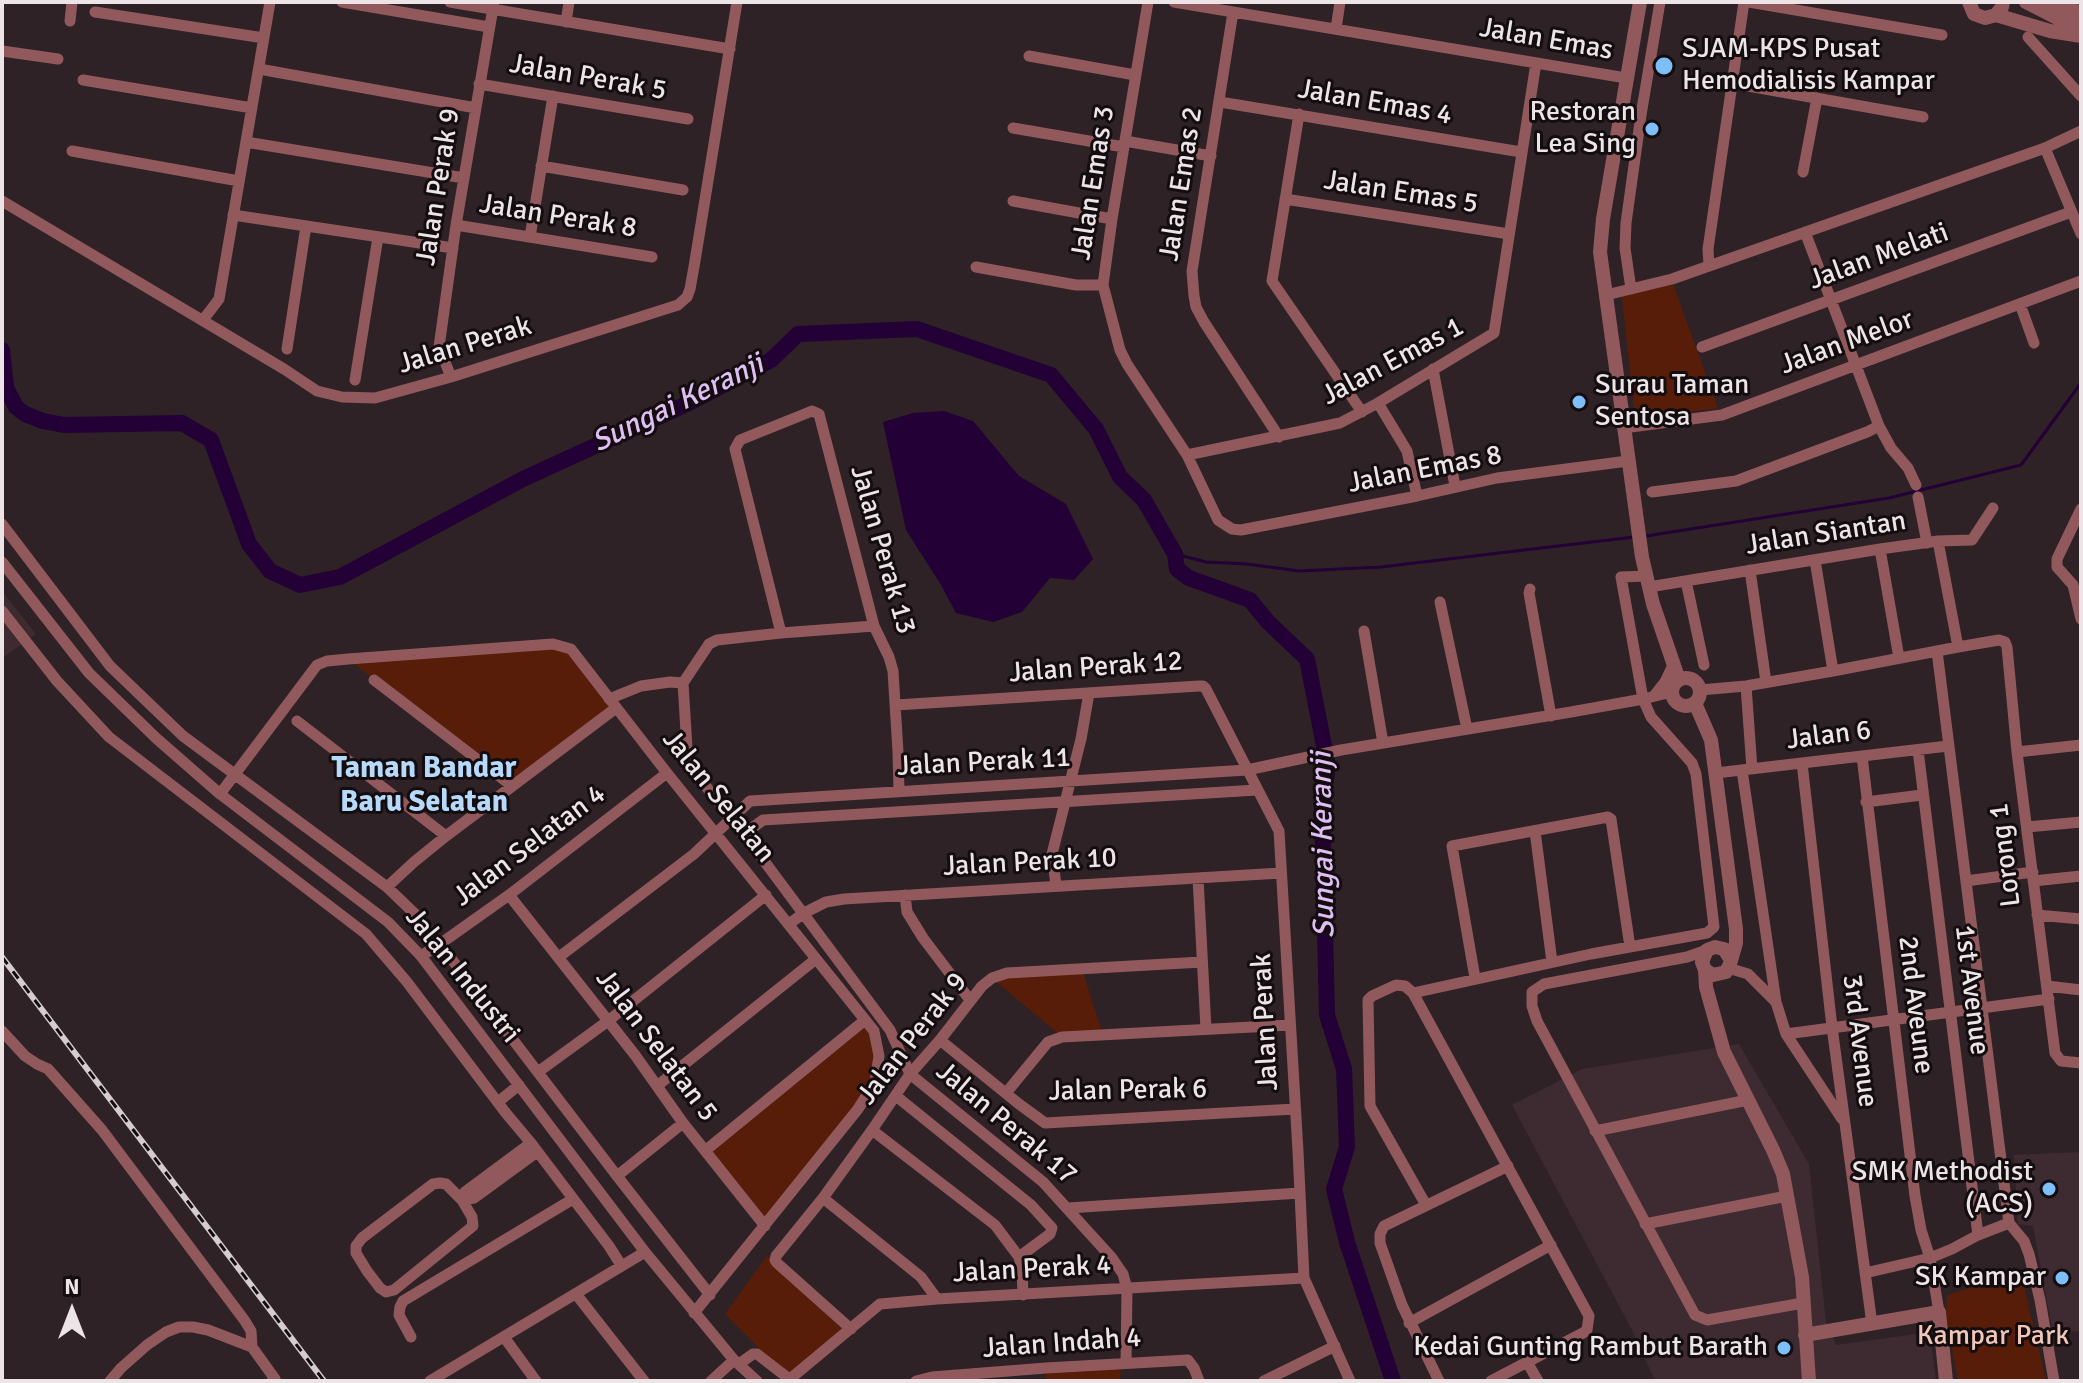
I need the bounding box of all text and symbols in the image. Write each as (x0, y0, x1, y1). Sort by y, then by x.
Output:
street label: Jalan Emas (1477, 12, 1615, 68)
place label: SJAM-KPS Pusat Hemodialisis Kampar (1682, 33, 1935, 99)
street label: Jalan Perak 5 (507, 48, 669, 108)
marker: SJAM-KPS Pusat Hemodialisis Kampar (1653, 55, 1675, 77)
street label: Jalan Emas 4 (1295, 73, 1455, 133)
place label: Restoran Lea Sing (1530, 96, 1636, 162)
street label: Jalan Emas 3 (1065, 103, 1123, 263)
street label: Jalan Emas 2 (1153, 104, 1211, 264)
street label: Jalan Perak 9 (410, 106, 468, 268)
marker: Restoran Lea Sing (1643, 120, 1661, 138)
street label: Jalan Emas 5 (1321, 164, 1481, 222)
street label: Jalan Perak 8 (477, 188, 639, 246)
street label: Jalan Melati (1805, 216, 1953, 298)
street label: Jalan Melor (1776, 303, 1918, 383)
street label: Jalan Perak (394, 310, 536, 382)
street label: Jalan Emas 1 (1316, 311, 1470, 413)
water label: Sungai Keranji (586, 347, 770, 461)
place label: Surau Taman Sentosa (1595, 369, 1749, 435)
marker: Surau Taman Sentosa (1570, 393, 1588, 411)
street label: Jalan Emas 8 (1345, 439, 1505, 501)
street label: Jalan Perak 13 (842, 462, 922, 638)
street label: Jalan Siantan (1743, 505, 1909, 563)
street label: Jalan Perak 12 (1008, 645, 1184, 691)
street label: Jalan 6 (1785, 714, 1873, 758)
street label: Jalan Selatan (654, 724, 782, 870)
street label: Jalan Perak 11 (896, 742, 1072, 784)
district label: Taman Bandar Baru Selatan (332, 751, 516, 822)
water label: Sungai Keranji (1304, 751, 1344, 939)
street label: Jalan Selatan 4 (447, 778, 613, 914)
street label: Lorong 1 (1983, 801, 2029, 909)
street label: Jalan Perak 10 (942, 842, 1118, 884)
street label: Jalan Industri (397, 902, 527, 1050)
street label: 1st Avenue (1946, 923, 1996, 1057)
street label: 2nd Aveune (1890, 934, 1940, 1076)
street label: Jalan Perak (1246, 953, 1286, 1091)
street label: Jalan Selatan 5 (588, 963, 724, 1129)
street label: Jalan Perak 9 (851, 966, 975, 1112)
street label: 3rd Avenue (1834, 973, 1884, 1109)
street label: Jalan Perak 17 (929, 1055, 1083, 1193)
street label: Jalan Perak 6 (1048, 1073, 1208, 1109)
place label: SMK Methodist (ACS) (1852, 1156, 2033, 1222)
marker: SMK Methodist (ACS) (2040, 1180, 2058, 1198)
street label: Jalan Perak 4 (952, 1249, 1112, 1291)
place label: SK Kampar (1915, 1261, 2046, 1295)
marker: SK Kampar (2053, 1269, 2071, 1287)
north arrow (32, 1271, 112, 1351)
text: N (64, 1273, 80, 1300)
park label: Kampar Park (1917, 1320, 2069, 1354)
street label: Jalan Indah 4 (982, 1322, 1142, 1366)
place label: Kedai Gunting Rambut Barath (1413, 1331, 1768, 1365)
marker: Kedai Gunting Rambut Barath (1775, 1339, 1793, 1357)

